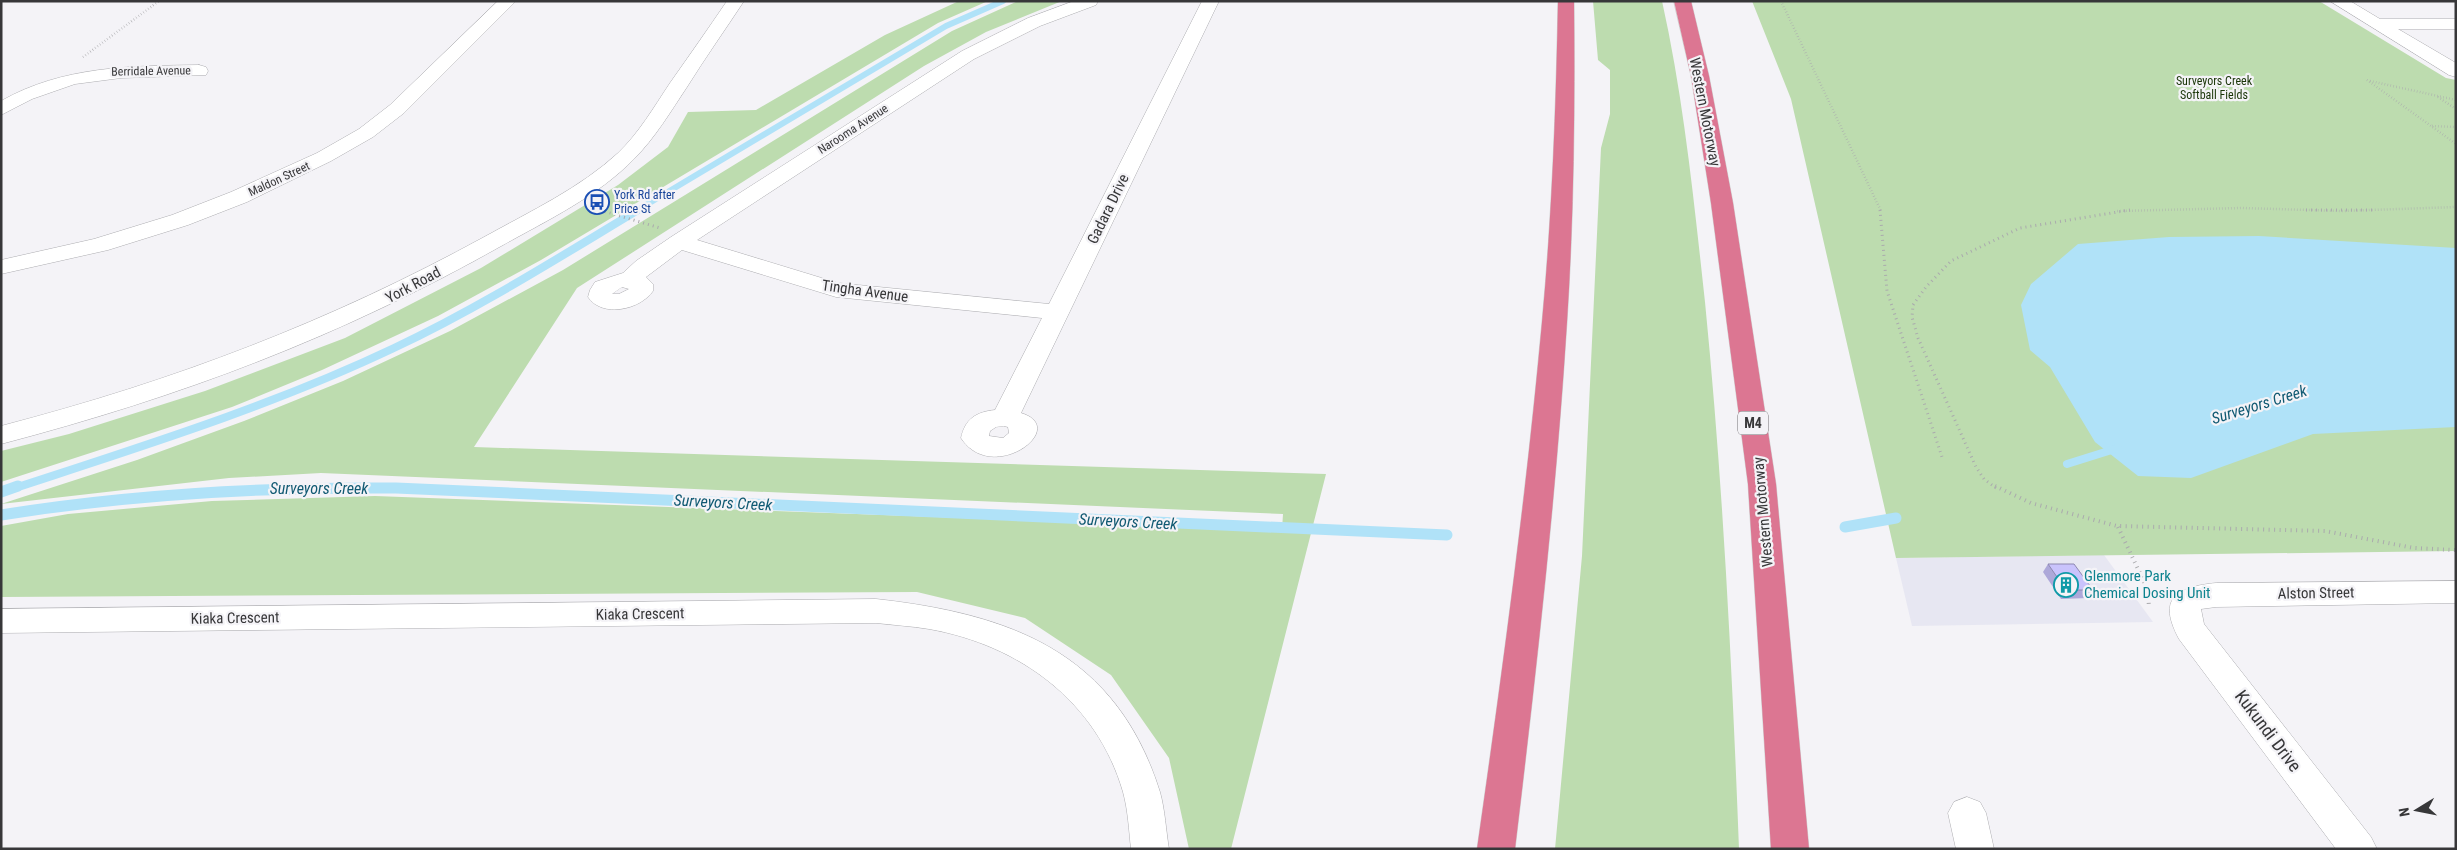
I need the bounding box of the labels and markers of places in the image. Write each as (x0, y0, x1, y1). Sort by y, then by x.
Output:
place label: York Rd after Price St (614, 188, 676, 216)
bus stop icon: York Rd after Price St (584, 189, 610, 215)
place label: Glenmore Park Chemical Dosing Unit (2084, 567, 2211, 602)
building icon: Glenmore Park Chemical Dosing Unit (2053, 572, 2079, 598)

